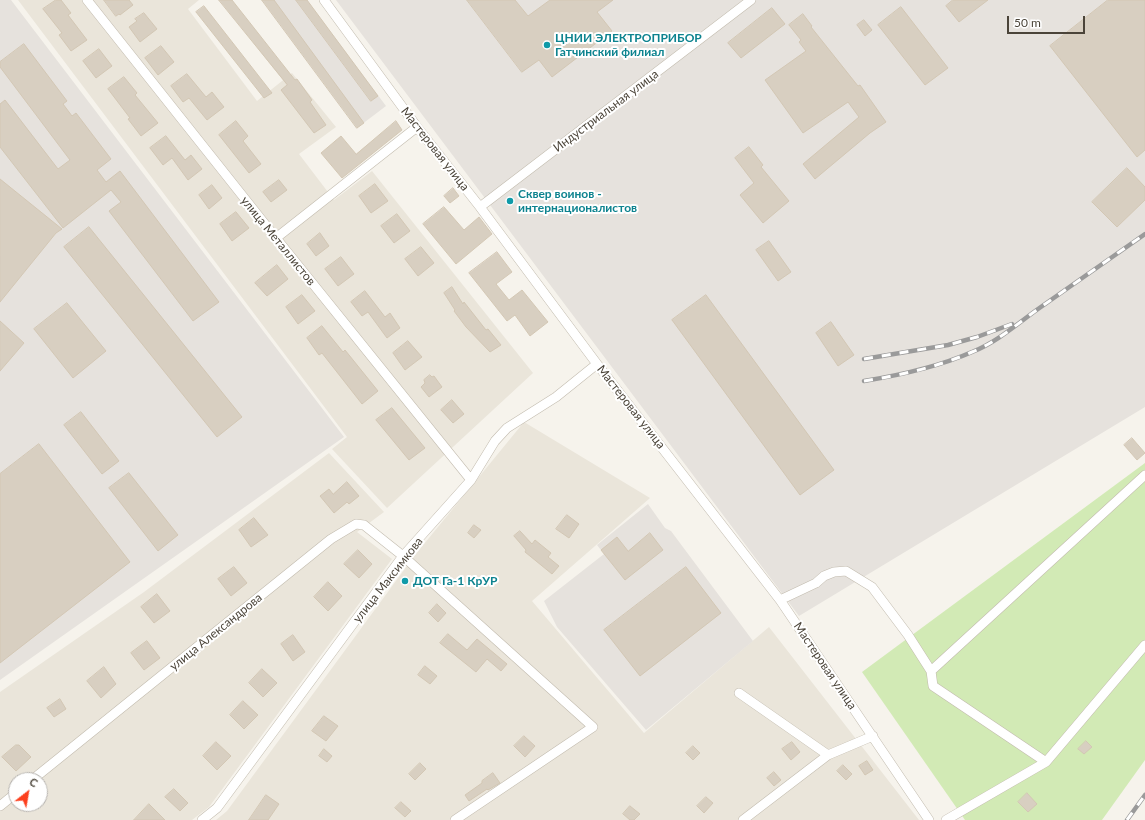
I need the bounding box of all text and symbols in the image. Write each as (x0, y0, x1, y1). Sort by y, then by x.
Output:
scale bar (1009, 8, 1087, 34)
text: 50 m (1014, 15, 1041, 30)
place label: ЦНИИ ЭЛЕКТРОПРИБОР Гатчинский филиал (555, 31, 702, 59)
marker: ЦНИИ ЭЛЕКТРОПРИБОР Гатчинский филиал (542, 40, 552, 50)
street label: Индустриальная улица (551, 67, 661, 155)
street label: Мастеровая улица (398, 104, 472, 194)
place label: Сквер воинов - интернационалистов (518, 187, 637, 215)
street label: улица Металлистов (238, 194, 318, 288)
marker: Сквер воинов - интернационалистов (505, 196, 515, 206)
street label: Мастеровая улица (594, 362, 668, 452)
street label: улица Максимкова (350, 534, 426, 626)
place label: ДОТ Га-1 КрУР (413, 574, 497, 588)
marker: ДОТ Га-1 КрУР (400, 576, 410, 586)
street label: улица Александрова (167, 590, 265, 674)
street label: Мастеровая улица (791, 620, 859, 712)
north arrow (8, 772, 48, 812)
text: С (27, 775, 40, 790)

